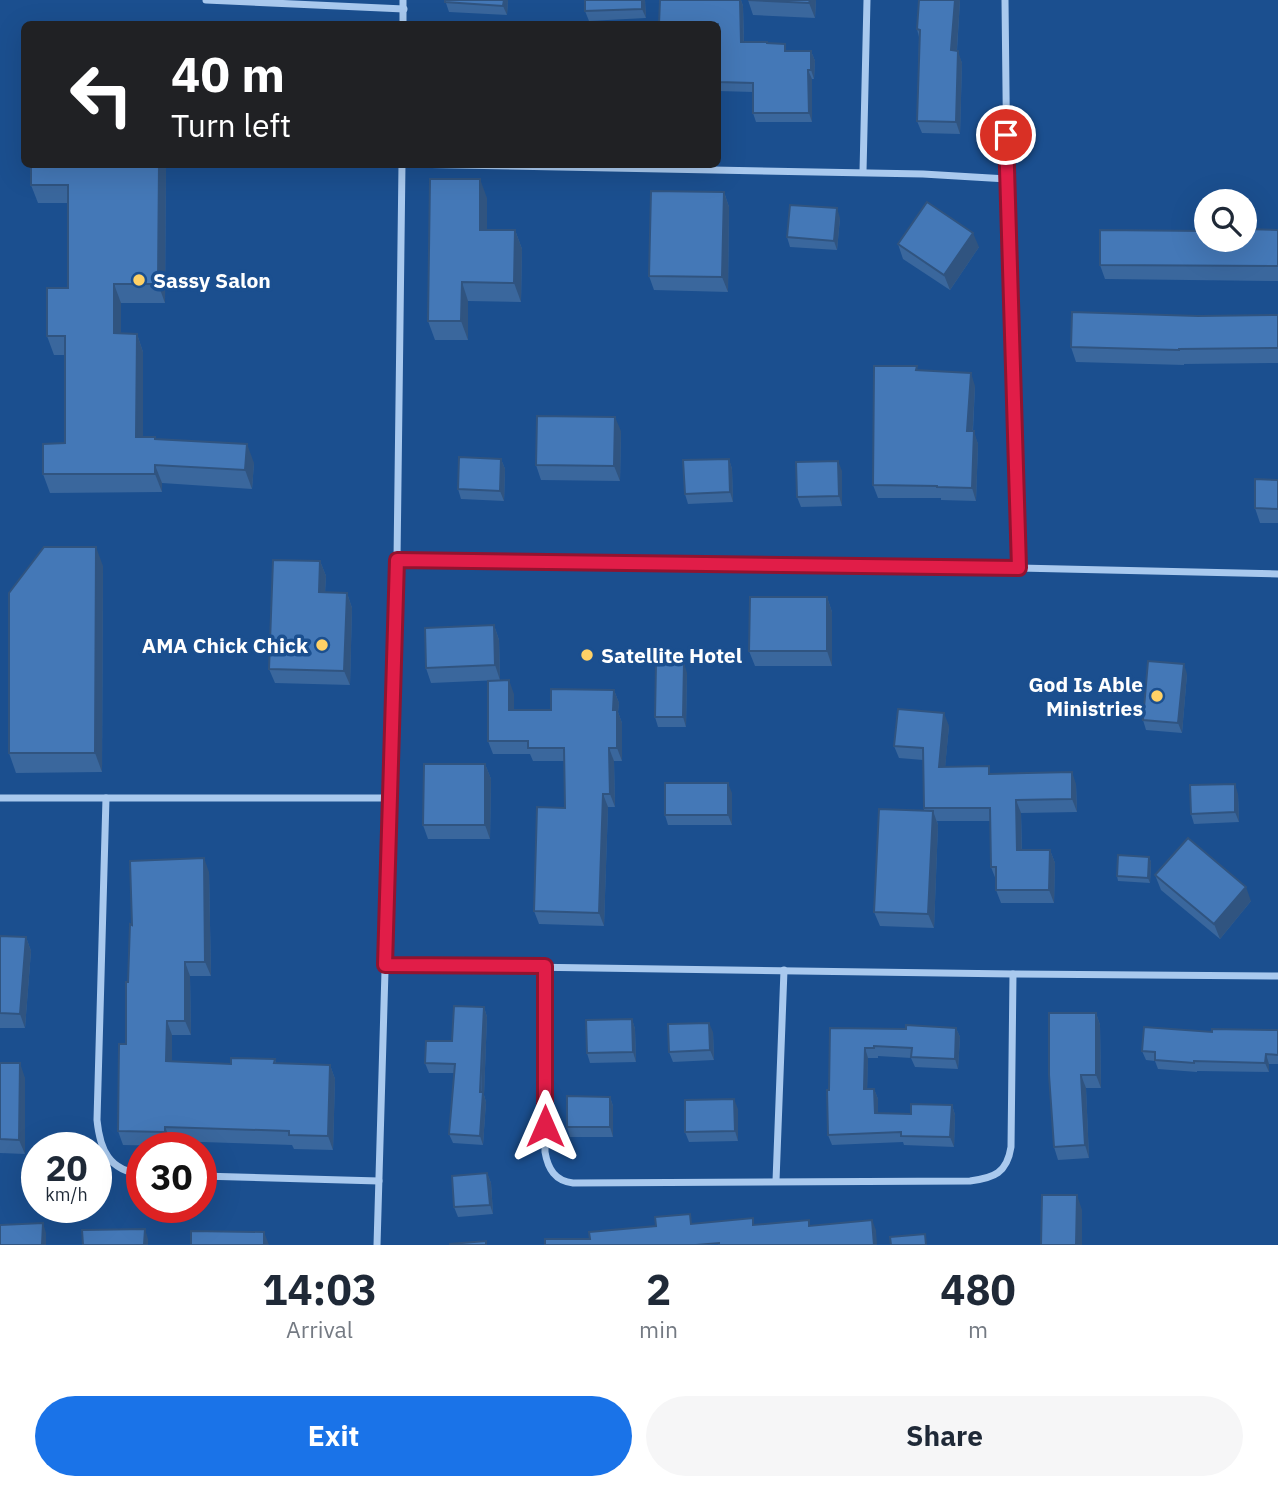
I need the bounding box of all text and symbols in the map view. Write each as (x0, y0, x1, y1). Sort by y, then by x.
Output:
text: 40 m (171, 42, 285, 105)
icon: left (56, 49, 147, 140)
text: Turn left (171, 104, 291, 146)
pin (976, 105, 1036, 165)
icon: arrive (987, 116, 1025, 154)
map controls (1194, 189, 1257, 252)
button: search (1194, 189, 1257, 252)
place label: Sassy Salon (153, 266, 271, 294)
marker: Sassy Salon (131, 272, 147, 288)
place label: AMA Chick Chick (142, 631, 309, 659)
marker: AMA Chick Chick (314, 637, 330, 653)
place label: Satellite Hotel (601, 641, 742, 669)
marker: Satellite Hotel (579, 647, 595, 663)
place label: God Is Able Ministries (1029, 670, 1143, 722)
marker: God Is Able Ministries (1149, 688, 1165, 704)
position arrow (508, 1089, 582, 1163)
speed limit sign: 30 (126, 1132, 217, 1223)
text: 20 (45, 1145, 88, 1191)
text: km/h (45, 1183, 88, 1206)
text: 14:03 (262, 1262, 377, 1317)
text: 2 (646, 1262, 671, 1317)
text: 480 (940, 1262, 1016, 1317)
text: Arrival (286, 1314, 353, 1344)
text: min (639, 1314, 678, 1344)
text: m (968, 1314, 988, 1344)
button: Exit (35, 1396, 632, 1476)
button: Share (646, 1396, 1243, 1476)

